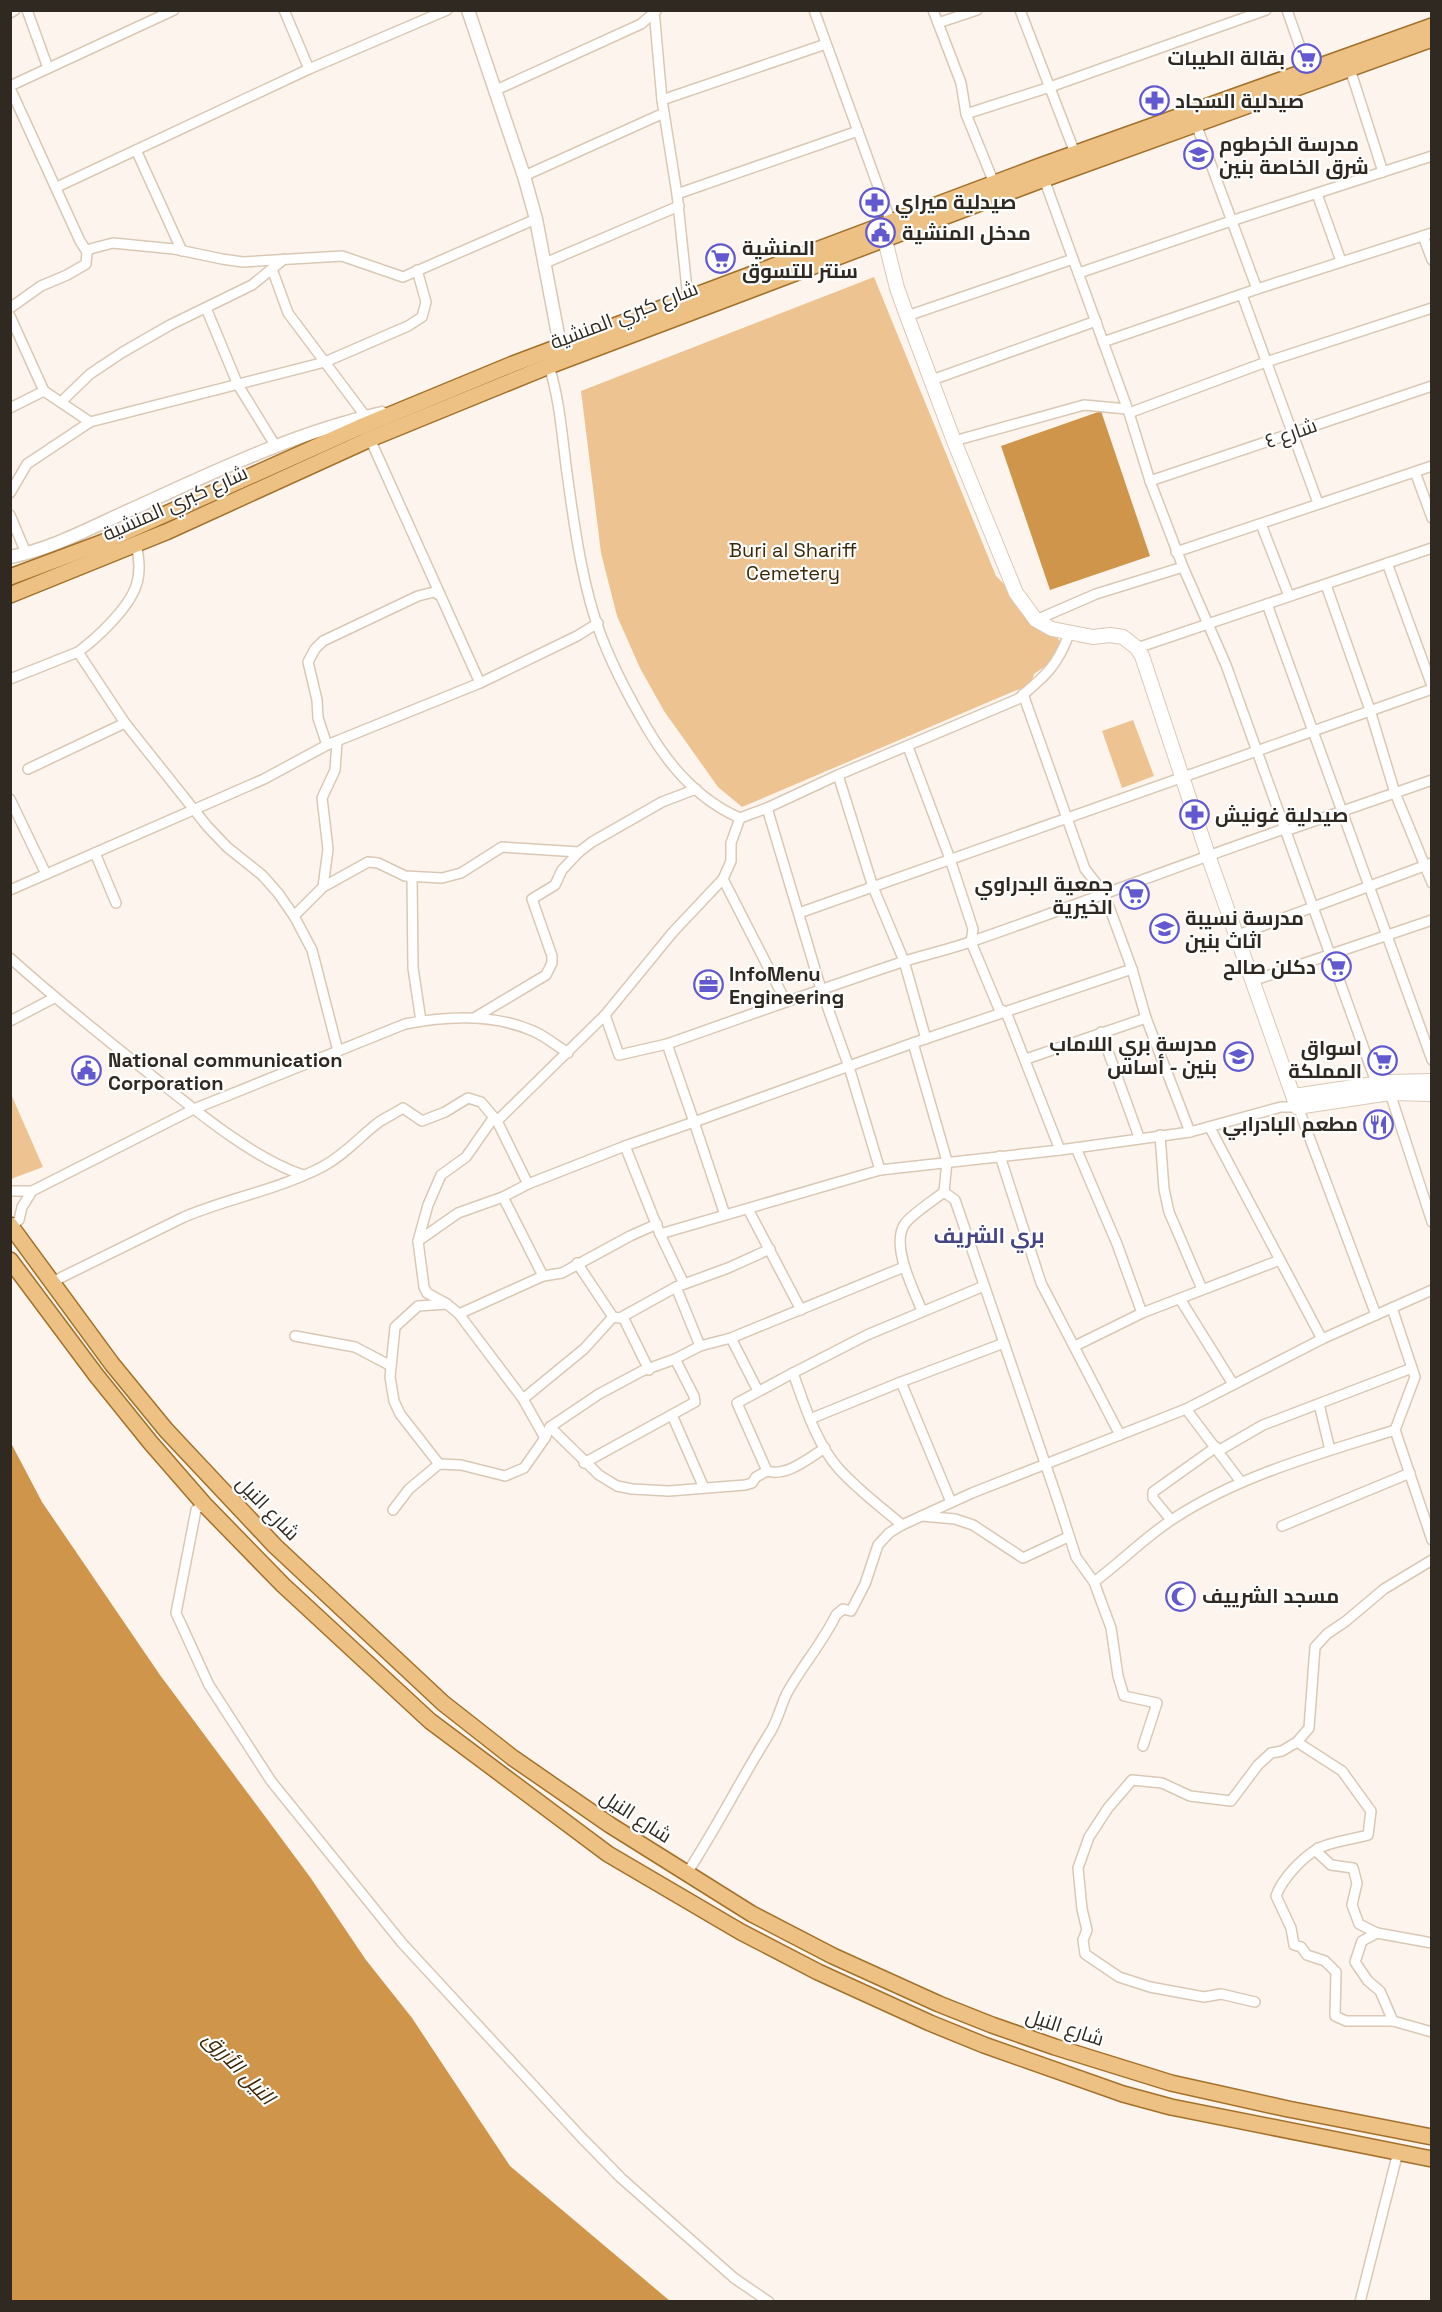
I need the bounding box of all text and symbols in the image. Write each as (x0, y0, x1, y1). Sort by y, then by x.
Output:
supermarket icon: بقالة الطيبات (1290, 42, 1322, 74)
place label: بقالة الطيبات (1168, 45, 1285, 71)
pharmacy icon: صيدلية السجاد (1138, 85, 1170, 117)
place label: صيدلية السجاد (1175, 88, 1304, 114)
place label: مدرسة الخرطوم شرق الخاصة بنين (1219, 131, 1369, 180)
school or university icon: مدرسة الخرطوم شرق الخاصة بنين (1182, 139, 1214, 171)
pharmacy icon: صيدلية ميراي (858, 186, 890, 218)
place label: صيدلية ميراي (895, 189, 1016, 218)
public building icon: مدخل المنشية (865, 217, 897, 249)
place label: مدخل المنشية (902, 220, 1031, 246)
place label: المنشية سنتر للتسوق (742, 235, 858, 284)
supermarket icon: المنشية سنتر للتسوق (705, 243, 737, 275)
street label: شارع كبري المنشية (546, 275, 703, 358)
street label: شارع ٤ (1262, 412, 1321, 455)
street label: شارع كبري المنشية (98, 459, 253, 549)
park label: Buri al Shariff Cemetery (729, 537, 857, 586)
pharmacy icon: صيدلية غونيش (1178, 799, 1210, 831)
place label: صيدلية غونيش (1215, 802, 1348, 828)
place label: جمعية البدراوي الخيرية (974, 871, 1113, 920)
supermarket icon: جمعية البدراوي الخيرية (1118, 879, 1150, 911)
place label: مدرسة نسيبة اثاث بنين (1185, 905, 1304, 954)
school or university icon: مدرسة نسيبة اثاث بنين (1148, 913, 1180, 945)
supermarket icon: دكلن صالح (1321, 951, 1353, 983)
place label: دكلن صالح (1223, 954, 1316, 981)
place label: InfoMenu Engineering (729, 961, 844, 1010)
office icon: InfoMenu Engineering (692, 969, 724, 1001)
place label: مدرسة بري اللاماب بنين - أساس (1049, 1031, 1217, 1080)
place label: اسواق المملكة (1288, 1035, 1362, 1084)
school or university icon: مدرسة بري اللاماب بنين - أساس (1222, 1040, 1254, 1072)
supermarket icon: اسواق المملكة (1367, 1044, 1399, 1076)
place label: National communication Corporation (108, 1047, 343, 1096)
public building icon: National communication Corporation (71, 1055, 103, 1087)
restaurant icon: مطعم البادرابي (1363, 1108, 1395, 1140)
place label: مطعم البادرابي (1223, 1111, 1358, 1140)
district label: بري الشريف (934, 1222, 1044, 1253)
street label: شارع النيل (230, 1470, 305, 1547)
mosque icon: مسجد الشرييف (1165, 1580, 1197, 1612)
place label: مسجد الشرييف (1202, 1583, 1339, 1609)
street label: شارع النيل (595, 1783, 677, 1850)
street label: شارع النيل (1022, 2002, 1107, 2053)
water label: النيل الأزرق (198, 2025, 283, 2112)

